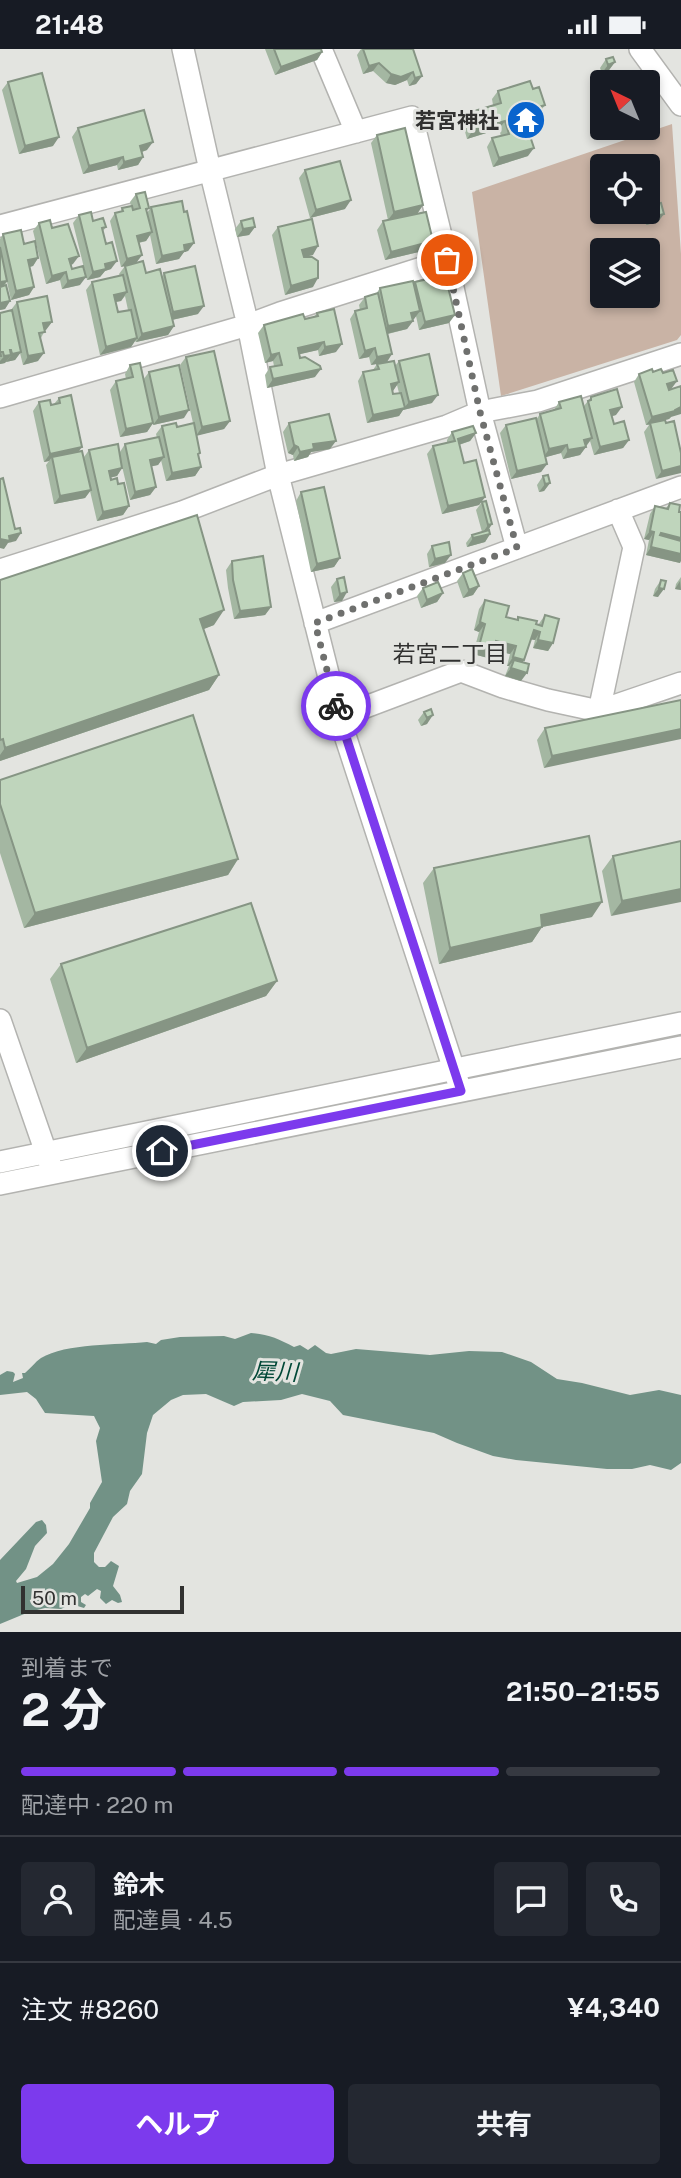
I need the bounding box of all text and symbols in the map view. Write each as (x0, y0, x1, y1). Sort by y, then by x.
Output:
text: 21:48 (35, 9, 104, 40)
north arrow (590, 70, 660, 140)
map controls (590, 70, 660, 308)
temple icon: 若宮神社 (505, 99, 547, 141)
place label: 若宮神社 (415, 108, 499, 133)
button: locate (590, 154, 660, 224)
pin (417, 230, 477, 290)
button: layers (590, 238, 660, 308)
icon: bag (428, 241, 466, 279)
district label: 若宮二丁目 (393, 640, 508, 667)
courier (301, 671, 371, 741)
icon: bike (317, 687, 355, 725)
pin (132, 1121, 192, 1181)
icon: home (143, 1132, 181, 1170)
water label: 犀川 (252, 1357, 301, 1385)
scale bar (21, 1583, 184, 1615)
text: 50 m (32, 1587, 77, 1609)
text: 到着まで (21, 1654, 113, 1681)
text: 21:50–21:55 (506, 1676, 660, 1707)
text: 2 分 (21, 1682, 107, 1736)
text: 配達中 · 220 m (21, 1791, 173, 1818)
button: person (21, 1862, 95, 1936)
button: chat (494, 1862, 568, 1936)
button: phone (586, 1862, 660, 1936)
text: 鈴木 (113, 1869, 165, 1900)
text: 配達員 · 4.5 (113, 1906, 233, 1933)
text: ¥4,340 (568, 1992, 660, 2023)
text: 注文 #8260 (21, 1994, 159, 2025)
button: ヘルプ (21, 2084, 334, 2164)
button: 共有 (348, 2084, 660, 2164)

